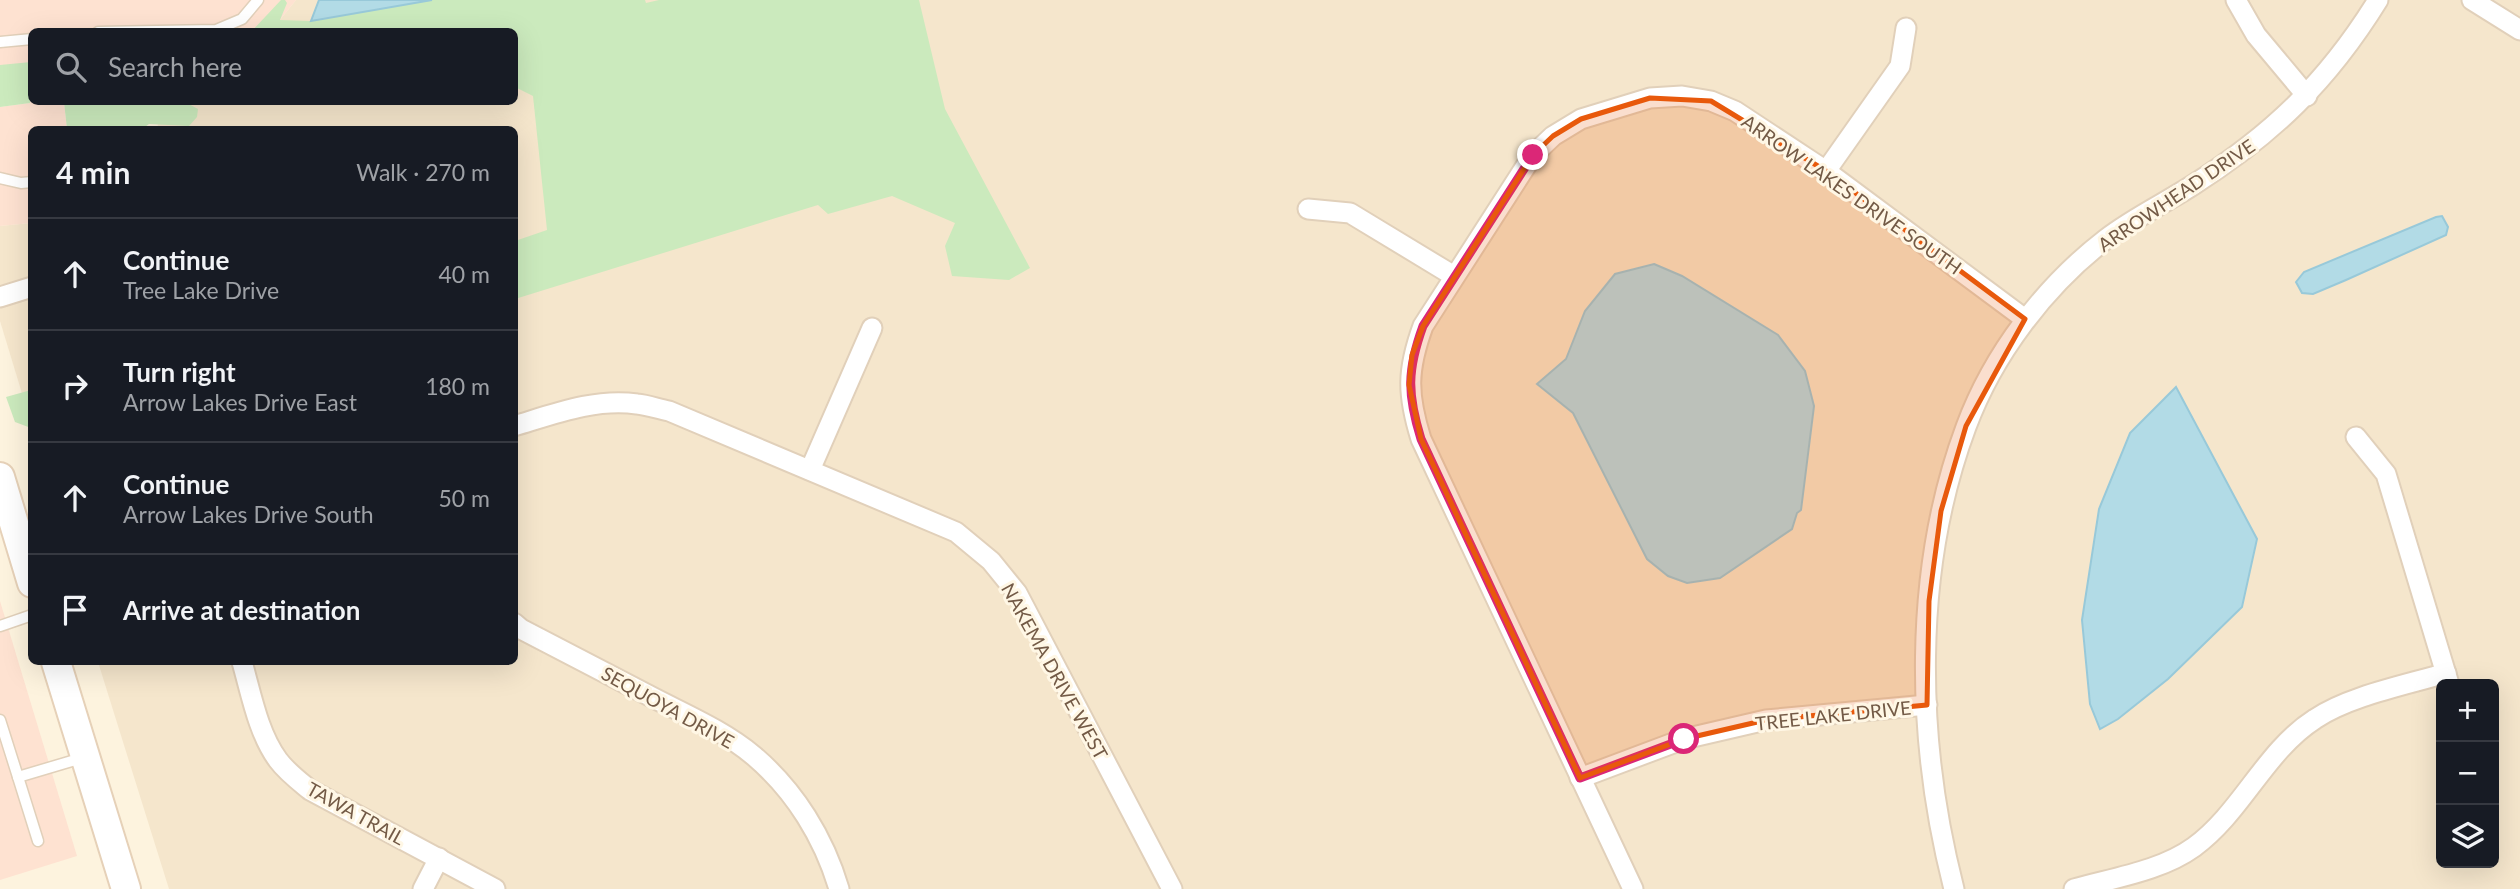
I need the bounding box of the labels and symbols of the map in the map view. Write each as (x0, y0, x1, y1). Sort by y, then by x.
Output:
street label: ARROW LAKES DRIVE SOUTH (1738, 109, 1966, 279)
street label: ARROWHEAD DRIVE (2093, 134, 2259, 256)
route end (1517, 139, 1548, 170)
street label: NAKEMA DRIVE WEST (997, 579, 1113, 763)
street label: SEQUOYA DRIVE (598, 661, 738, 753)
street label: TREE LAKE DRIVE (1754, 695, 1912, 735)
route start (1668, 723, 1699, 754)
street label: TAWA TRAIL (303, 777, 409, 849)

